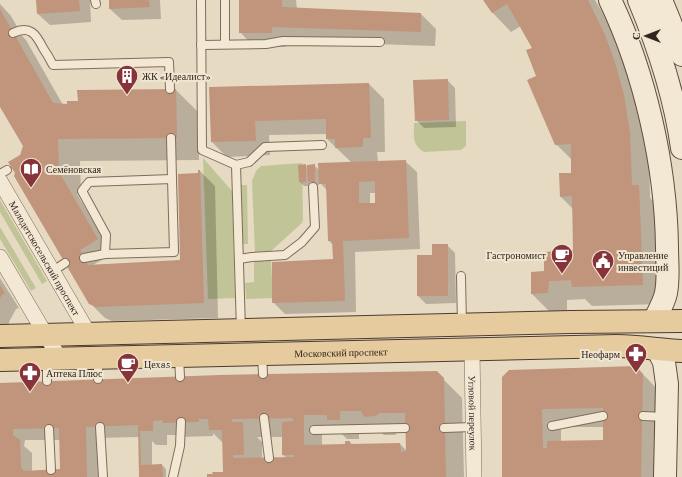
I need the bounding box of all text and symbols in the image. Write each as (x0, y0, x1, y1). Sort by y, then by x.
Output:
north arrow (626, 16, 666, 56)
text: С (630, 32, 642, 40)
building icon: ЖК «Идеалист» (114, 63, 140, 96)
place label: ЖК «Идеалист» (142, 71, 211, 82)
library icon: Семёновская (18, 156, 44, 189)
place label: Семёновская (46, 164, 102, 175)
street label: Малодетскосельский проспект (7, 199, 83, 318)
cafe icon: Гастрономист (549, 242, 575, 275)
public building icon: Управление инвестиций (590, 248, 616, 281)
place label: Гастрономист (486, 250, 547, 261)
place label: Управление инвестиций (618, 250, 669, 273)
pharmacy icon: Неофарм (623, 341, 649, 374)
street label: Московский проспект (294, 346, 388, 359)
place label: Неофарм (581, 349, 621, 360)
cafe icon: Цех85 (115, 351, 141, 384)
place label: Цех85 (144, 359, 171, 370)
pharmacy icon: Аптека Плюс (17, 360, 43, 393)
place label: Аптека Плюс (46, 368, 103, 379)
street label: Угловой переулок (467, 375, 479, 451)

